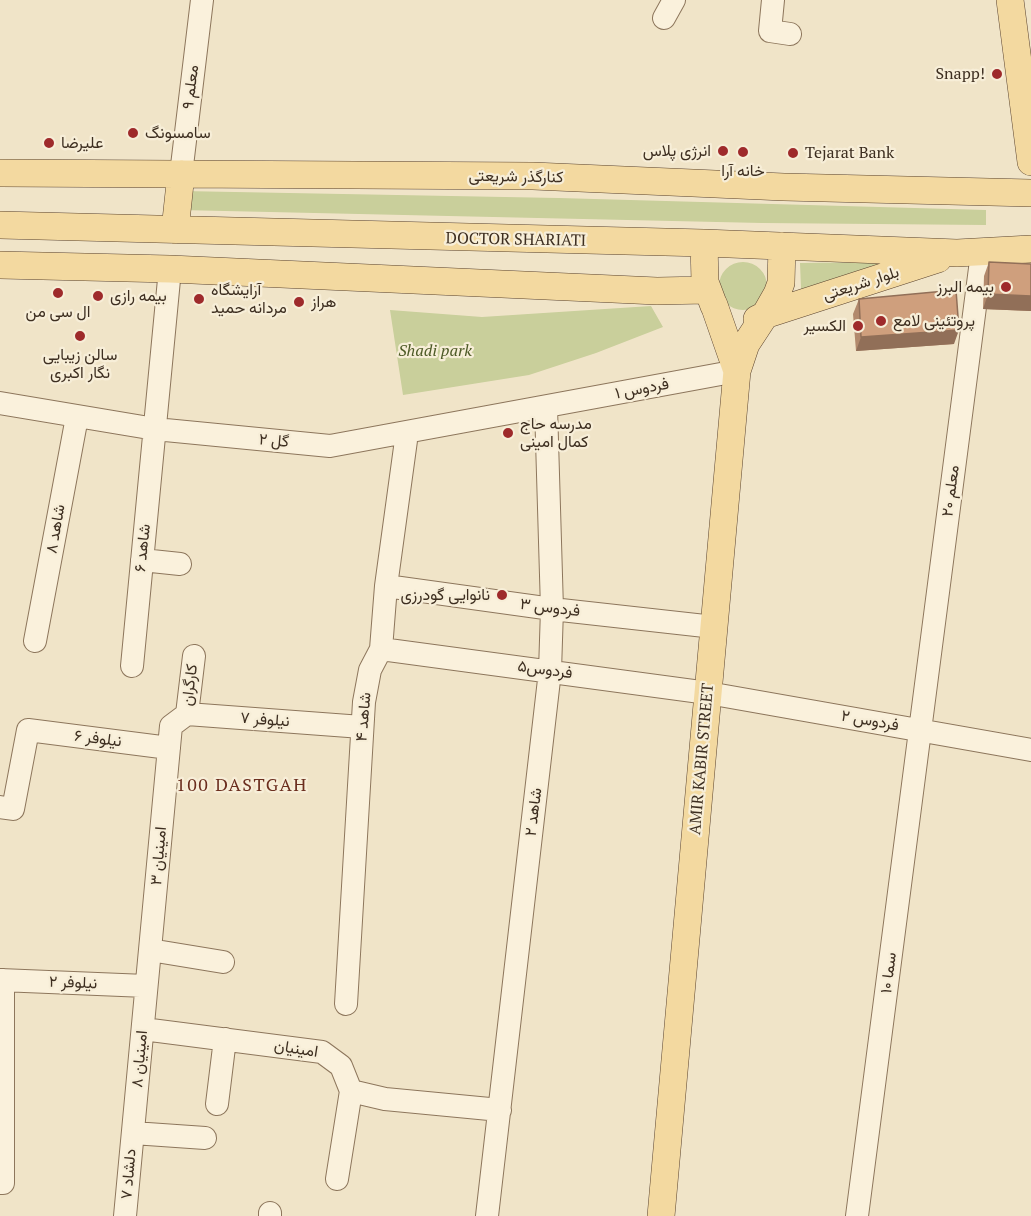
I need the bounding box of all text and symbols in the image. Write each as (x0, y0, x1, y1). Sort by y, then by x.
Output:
street label: معلم ۹ (179, 64, 203, 110)
place label: Snapp! (935, 64, 985, 84)
marker: Snapp! (990, 67, 1004, 81)
place label: سامسونگ (145, 123, 211, 143)
marker: سامسونگ (126, 126, 140, 140)
place label: علیرضا (61, 133, 103, 153)
marker: علیرضا (42, 136, 56, 150)
place label: انرژی پلاس (643, 141, 711, 161)
place label: Tejarat Bank (805, 143, 894, 163)
marker: انرژی پلاس (716, 144, 730, 158)
marker: خانه آرا (736, 145, 750, 159)
marker: Tejarat Bank (786, 146, 800, 160)
place label: خانه آرا (721, 161, 765, 181)
street label: کنارگذر شریعتی (468, 167, 564, 187)
street label: DOCTOR SHARIATI (446, 229, 586, 251)
street label: بلوار شریعتی (820, 263, 902, 305)
place label: بیمه البرز (937, 277, 994, 297)
place label: آرایشگاه مردانه حمید (211, 280, 287, 318)
marker: بیمه البرز (999, 280, 1013, 294)
marker: ال سی من (51, 286, 65, 300)
place label: بیمه رازی (110, 286, 167, 306)
marker: بیمه رازی (91, 289, 105, 303)
marker: آرایشگاه مردانه حمید (192, 292, 206, 306)
place label: هراز (311, 292, 336, 312)
marker: هراز (292, 295, 306, 309)
place label: ال سی من (26, 302, 90, 322)
place label: پروتئینی لامع (893, 311, 975, 331)
marker: پروتئینی لامع (874, 314, 888, 328)
place label: الکسیر (803, 316, 846, 336)
marker: الکسیر (851, 319, 865, 333)
marker: سالن زیبایی نگار اکبری (73, 329, 87, 343)
park label: Shadi park (398, 341, 472, 361)
place label: سالن زیبایی نگار اکبری (43, 345, 117, 383)
street label: فردوس ۱ (613, 374, 671, 404)
place label: مدرسه حاج کمال امینی (520, 414, 592, 452)
marker: مدرسه حاج کمال امینی (501, 426, 515, 440)
street label: گل ۲ (258, 430, 290, 452)
street label: معلم ۲۰ (938, 464, 964, 518)
street label: شاهد ۸ (42, 503, 70, 555)
street label: شاهد ۶ (131, 523, 155, 573)
place label: نانوایی گودرزی (401, 585, 490, 605)
marker: نانوایی گودرزی (495, 588, 509, 602)
street label: فردوس ۳ (519, 595, 581, 621)
street label: فردوس۵ (516, 657, 574, 683)
street label: کارگران (178, 663, 202, 707)
street label: AMIR KABIR STREET (686, 682, 718, 836)
street label: شاهد ۴ (352, 692, 376, 742)
street label: فردوس ۲ (840, 706, 900, 736)
street label: نیلوفر ۷ (240, 709, 290, 731)
street label: نیلوفر ۶ (73, 727, 123, 751)
district label: 100 DASTGAH (176, 775, 308, 797)
street label: شاهد ۲ (522, 787, 546, 837)
street label: امینیان ۳ (147, 826, 171, 886)
street label: سما ۱۰ (877, 951, 901, 995)
street label: نیلوفر ۲ (49, 973, 97, 993)
street label: امینیان ۸ (128, 1029, 152, 1089)
street label: امینیان (273, 1036, 319, 1062)
street label: دلشاد ۷ (117, 1148, 141, 1200)

